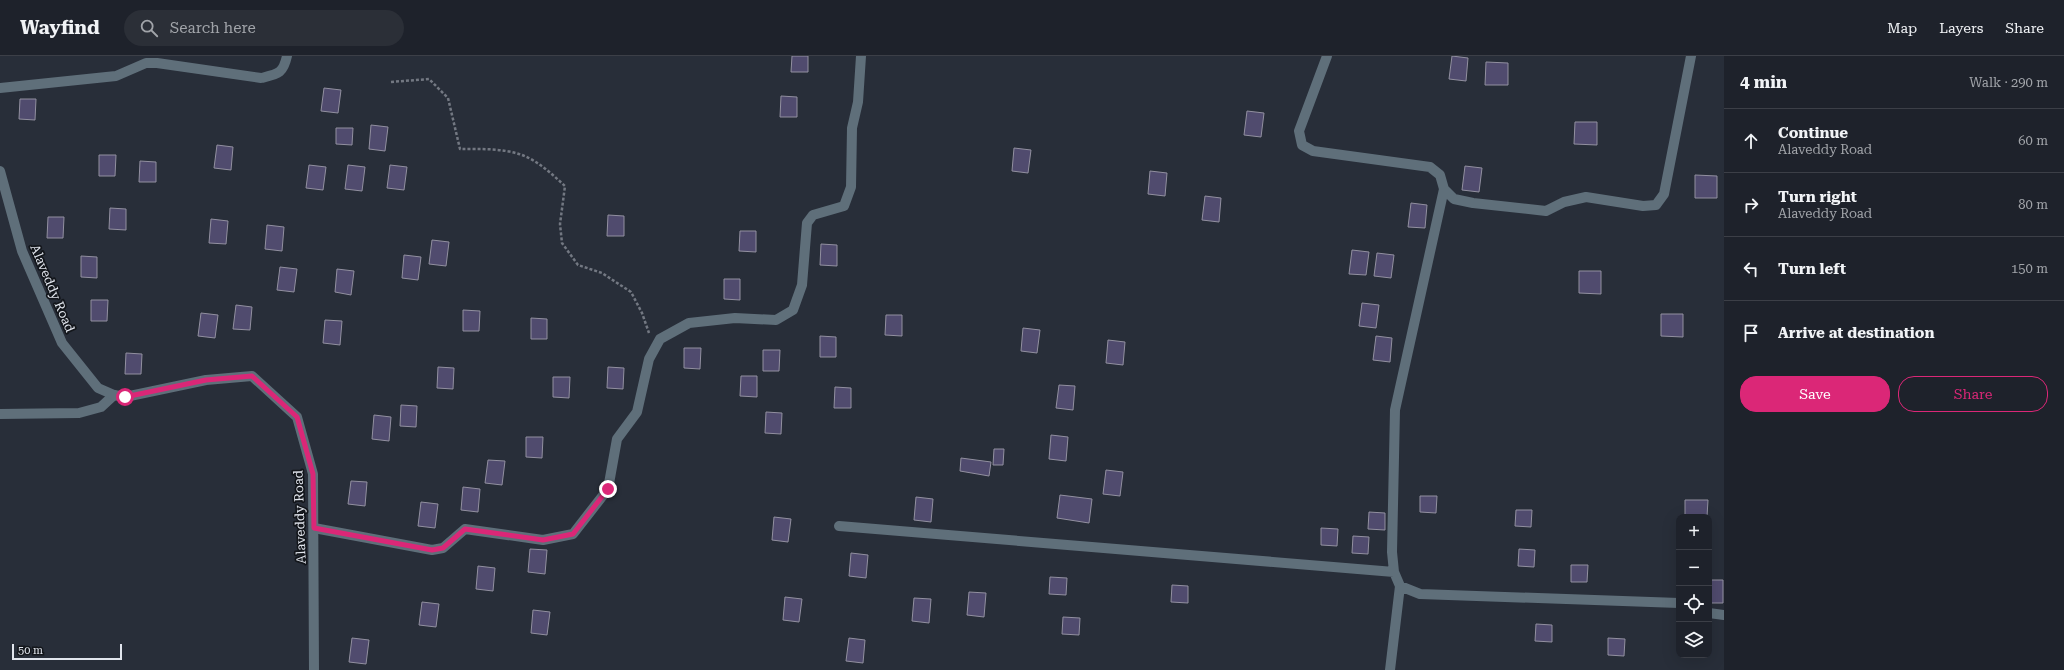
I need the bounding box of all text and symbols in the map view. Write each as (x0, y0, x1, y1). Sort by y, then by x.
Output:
search box (124, 10, 404, 46)
text: Wayfind (20, 16, 100, 39)
icon: search (138, 17, 160, 39)
text: Search here (170, 19, 256, 37)
text: Map (1887, 20, 1917, 36)
text: Layers (1939, 20, 1983, 36)
text: Share (2005, 20, 2044, 36)
text: 4 min (1740, 72, 1787, 92)
text: Walk · 290 m (1969, 75, 2048, 90)
text: Continue (1778, 124, 1848, 142)
icon: ahead (1740, 130, 1762, 152)
text: 60 m (2018, 133, 2048, 148)
text: Alaveddy Road (1778, 142, 1872, 157)
text: Turn right (1778, 188, 1857, 206)
icon: right (1740, 194, 1762, 216)
text: 80 m (2018, 197, 2048, 212)
text: Alaveddy Road (1778, 206, 1872, 221)
street label: Alaveddy Road (27, 242, 78, 335)
icon: left (1740, 258, 1762, 280)
text: Turn left (1778, 260, 1846, 278)
text: 150 m (2011, 261, 2048, 276)
icon: arrive (1740, 322, 1762, 344)
text: Arrive at destination (1778, 324, 1934, 342)
button: Save (1740, 376, 1890, 412)
button: Share (1898, 376, 2048, 412)
route start (116, 388, 134, 406)
street label: Alaveddy Road (290, 469, 309, 564)
route end (599, 480, 617, 498)
map controls (1676, 514, 1712, 658)
button: + (1676, 514, 1712, 550)
button: − (1676, 550, 1712, 586)
button: locate (1676, 586, 1712, 622)
button: layers (1676, 622, 1712, 658)
scale bar (12, 642, 122, 661)
text: 50 m (18, 644, 43, 657)

